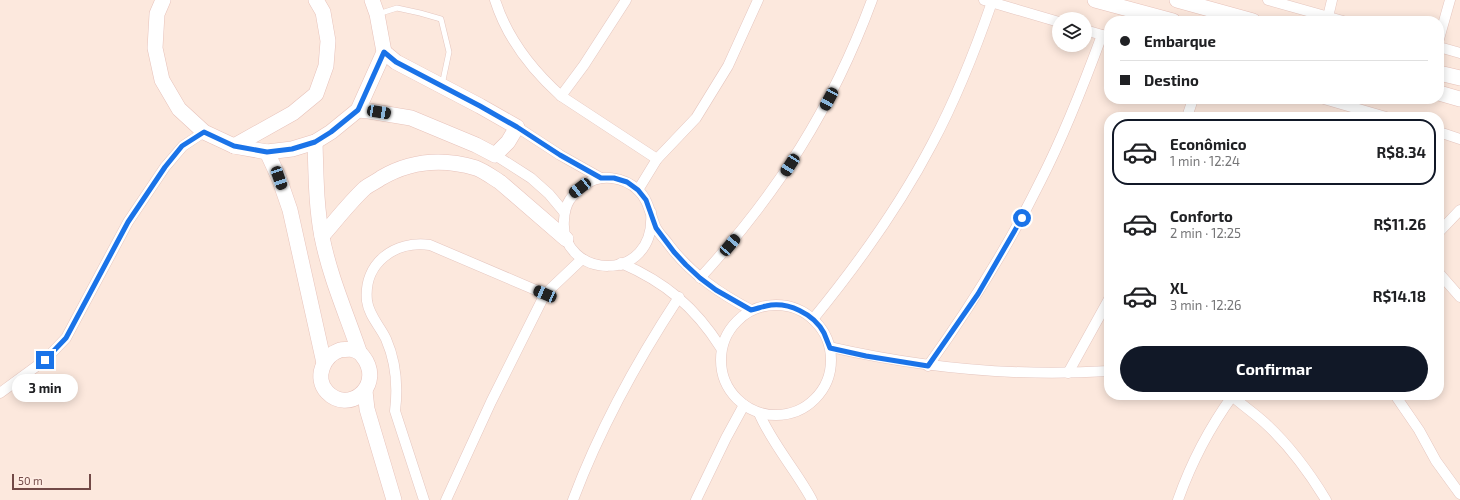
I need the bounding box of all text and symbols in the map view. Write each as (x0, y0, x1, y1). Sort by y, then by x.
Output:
map controls (1052, 12, 1092, 52)
button: layers (1052, 12, 1092, 52)
text: Embarque (1144, 32, 1216, 50)
text: Destino (1144, 71, 1199, 89)
car (818, 86, 840, 112)
car (366, 104, 392, 120)
icon: car (1122, 134, 1158, 170)
text: Econômico (1170, 135, 1247, 153)
text: R$8.34 (1377, 143, 1426, 161)
car (778, 152, 802, 178)
text: 1 min · 12:24 (1170, 153, 1240, 169)
car (269, 165, 289, 191)
car (567, 176, 593, 200)
icon: car (1122, 206, 1158, 242)
text: Conforto (1170, 207, 1233, 225)
route start (1013, 209, 1031, 227)
text: R$11.26 (1373, 215, 1426, 233)
text: 2 min · 12:25 (1170, 225, 1241, 241)
car (718, 232, 742, 258)
icon: car (1122, 278, 1158, 314)
text: XL (1170, 279, 1188, 297)
car (532, 284, 558, 304)
text: R$14.18 (1373, 287, 1426, 305)
text: 3 min · 12:26 (1170, 297, 1241, 313)
button: Confirmar (1120, 346, 1428, 392)
route end (36, 351, 54, 369)
callout: 3 min (12, 374, 78, 402)
text: 3 min (28, 380, 62, 396)
scale bar (12, 472, 91, 491)
text: 50 m (18, 474, 43, 487)

